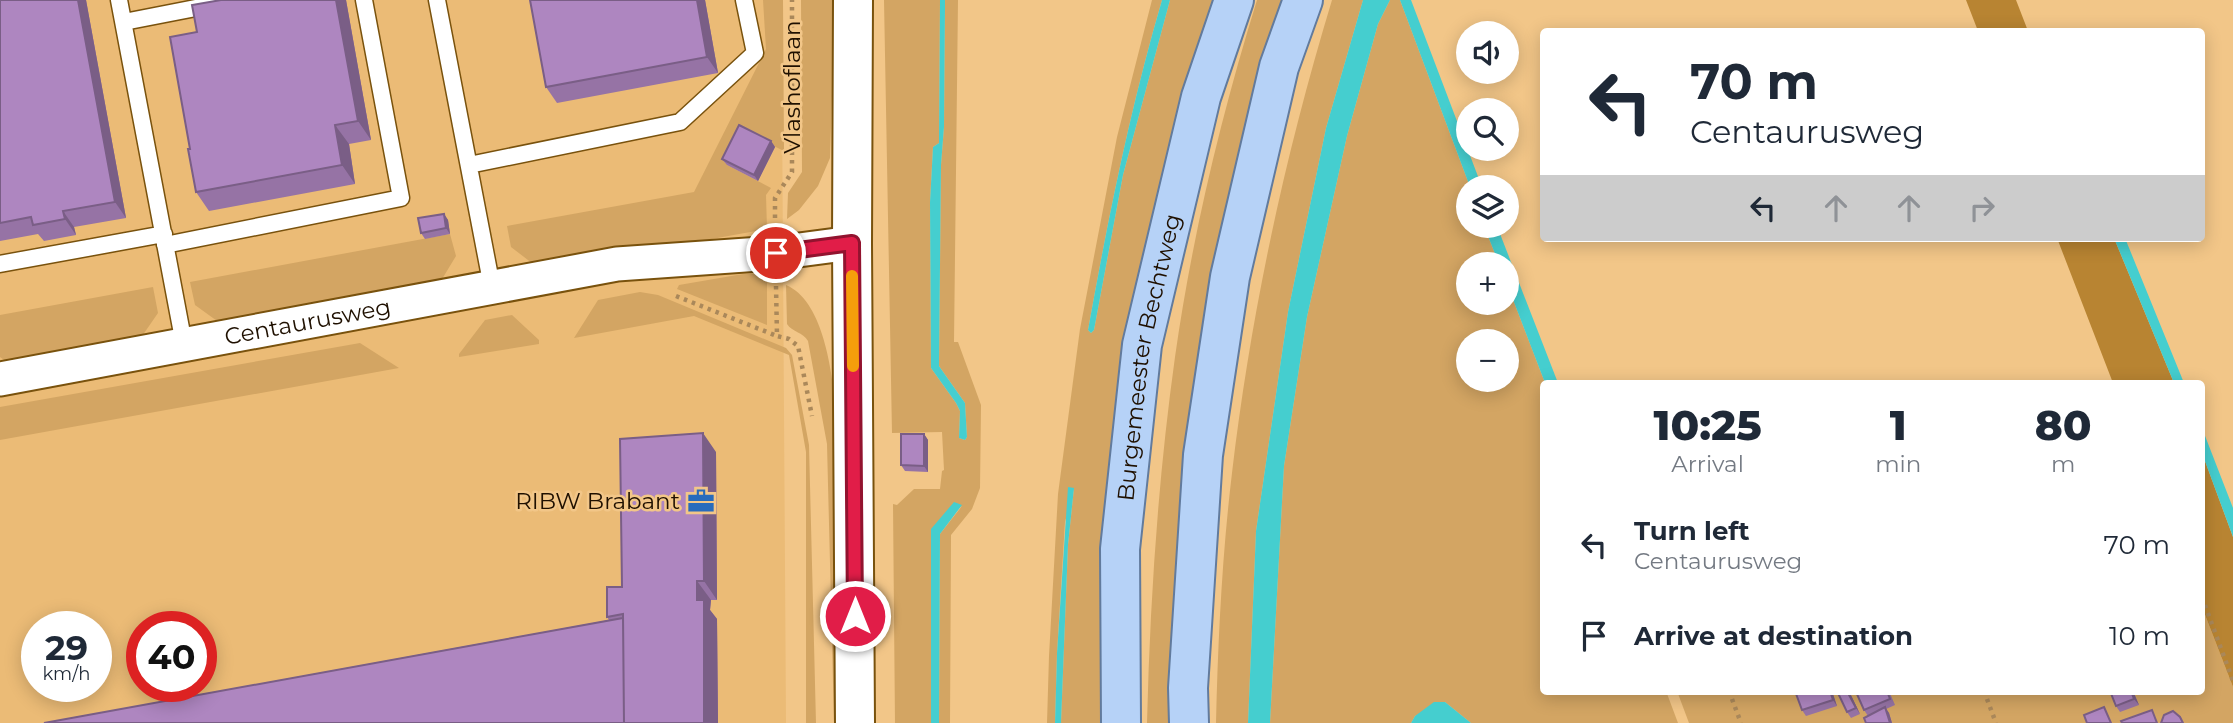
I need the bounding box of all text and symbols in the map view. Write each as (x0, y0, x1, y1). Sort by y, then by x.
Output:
street label: Vlashoflaan (778, 20, 806, 154)
map controls (1456, 21, 1519, 392)
button: sound (1456, 21, 1519, 84)
text: 70 m (1690, 52, 1818, 111)
icon: left (1575, 56, 1666, 147)
button: search (1456, 98, 1519, 161)
text: Centaurusweg (1690, 112, 1924, 151)
button: layers (1456, 175, 1519, 238)
icon: left (1744, 189, 1782, 227)
icon: ahead (1817, 189, 1855, 227)
icon: ahead (1890, 189, 1928, 227)
icon: right (1963, 189, 2001, 227)
street label: Burgemeester Bechtweg (1111, 211, 1187, 502)
pin (746, 223, 806, 283)
icon: arrive (757, 234, 795, 272)
button: + (1456, 252, 1519, 315)
street label: Centaurusweg (222, 292, 393, 351)
button: − (1456, 329, 1519, 392)
text: 10:25 (1653, 399, 1762, 451)
text: 1 (1890, 399, 1907, 451)
text: 80 (2035, 399, 2092, 451)
text: Arrival (1671, 450, 1744, 478)
text: min (1875, 450, 1921, 478)
text: m (2051, 450, 2075, 478)
office icon: RIBW Brabant (686, 486, 716, 516)
place label: RIBW Brabant (515, 487, 680, 515)
text: Turn left (1634, 515, 1750, 547)
icon: left (1575, 526, 1613, 564)
text: 70 m (2104, 529, 2170, 561)
text: Centaurusweg (1634, 547, 1802, 575)
position arrow (818, 579, 892, 653)
speed limit sign: 40 (126, 611, 217, 702)
icon: arrive (1575, 617, 1613, 655)
text: Arrive at destination (1634, 620, 1913, 652)
text: 10 m (2109, 620, 2170, 652)
text: 29 (45, 626, 88, 669)
text: km/h (42, 663, 91, 685)

